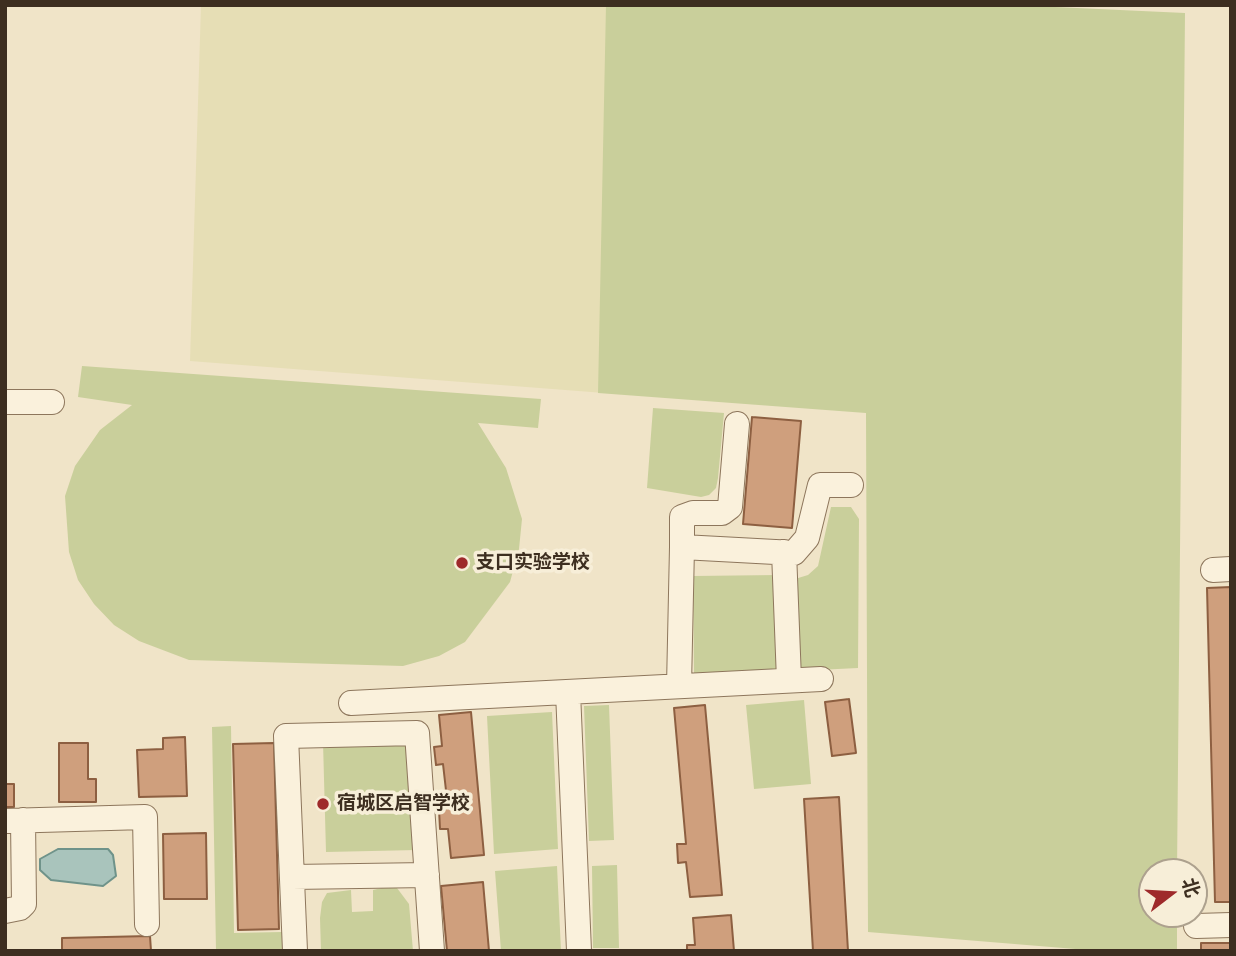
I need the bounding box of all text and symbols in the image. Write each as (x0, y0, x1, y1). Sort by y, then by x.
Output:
place label: 支口实验学校 (476, 552, 590, 574)
marker: 支口实验学校 (454, 555, 470, 571)
place label: 宿城区启智学校 (337, 793, 470, 815)
marker: 宿城区启智学校 (315, 796, 331, 812)
north arrow (1138, 858, 1208, 928)
text: 北 (1177, 875, 1205, 900)

